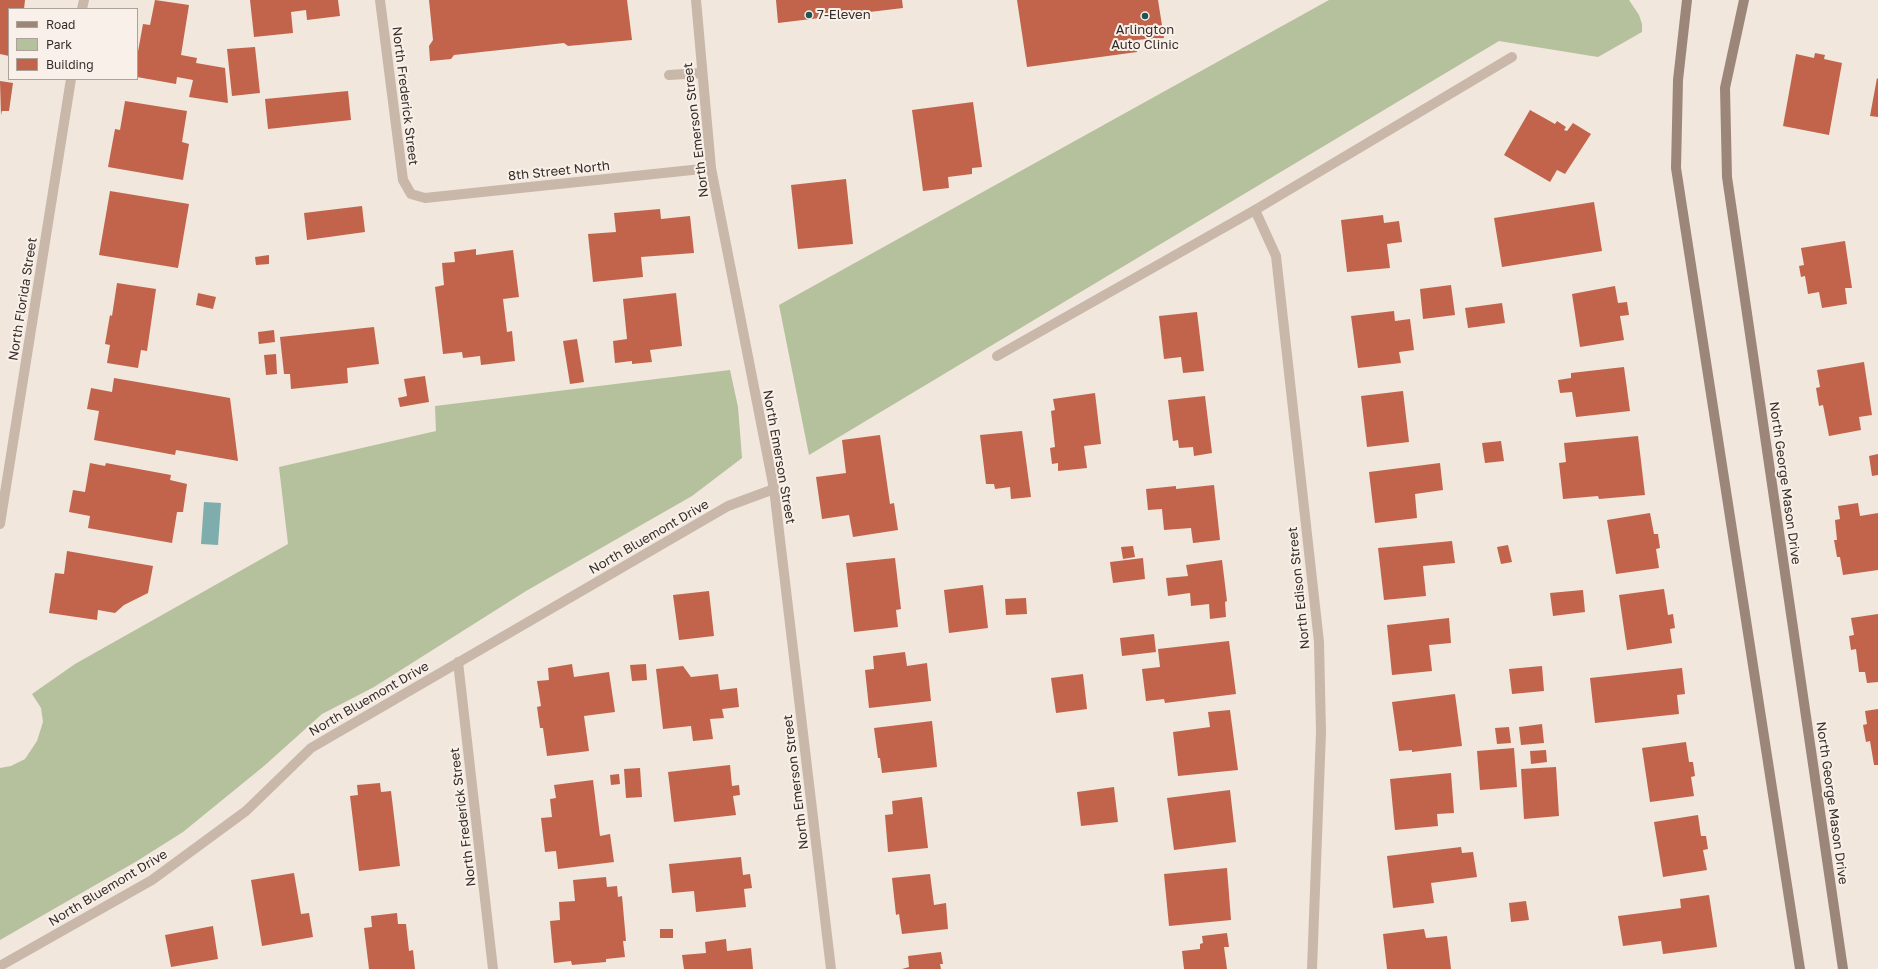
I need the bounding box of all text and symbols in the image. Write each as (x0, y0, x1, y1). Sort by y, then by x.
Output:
place label: 7-Eleven (817, 7, 871, 23)
legend (8, 8, 138, 80)
marker: 7-Eleven (804, 10, 814, 20)
marker: Arlington Auto Clinic (1140, 11, 1150, 21)
text: Road (46, 17, 75, 32)
place label: Arlington Auto Clinic (1111, 22, 1179, 53)
street label: North Frederick Street (389, 26, 421, 166)
text: Park (46, 37, 72, 52)
text: Building (46, 57, 94, 72)
street label: North Emerson Street (680, 62, 712, 198)
street label: 8th Street North (507, 158, 611, 184)
street label: North Florida Street (6, 236, 40, 362)
street label: North Emerson Street (760, 389, 798, 525)
street label: North George Mason Drive (1766, 401, 1804, 565)
street label: North Bluemont Drive (586, 496, 712, 578)
street label: North Edison Street (1285, 526, 1313, 650)
street label: North Bluemont Drive (306, 658, 432, 740)
street label: North Emerson Street (780, 714, 812, 850)
street label: North George Mason Drive (1813, 721, 1851, 885)
street label: North Frederick Street (447, 747, 479, 887)
street label: North Bluemont Drive (46, 846, 170, 930)

